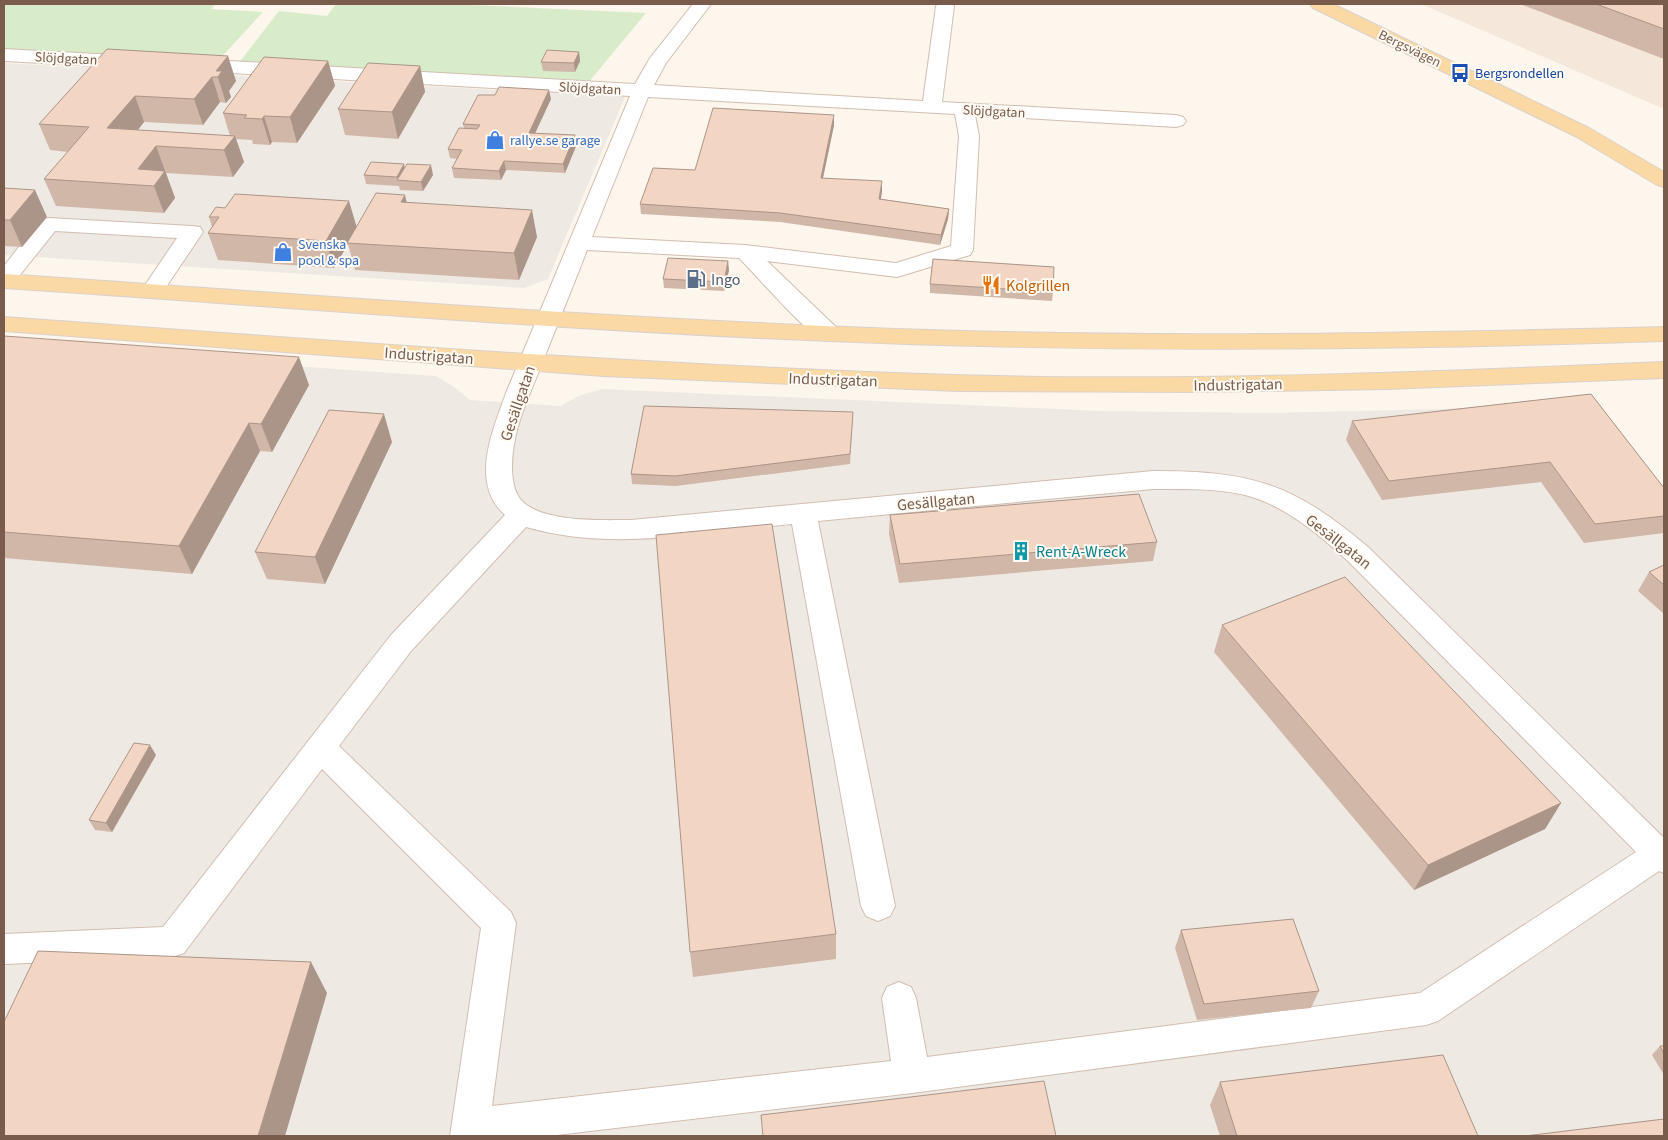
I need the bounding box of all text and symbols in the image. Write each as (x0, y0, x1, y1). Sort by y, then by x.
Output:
street label: Bergsvägen (1375, 25, 1444, 73)
street label: Slöjdgatan (34, 47, 98, 71)
bus stop icon: Bergsrondellen (1449, 62, 1471, 84)
place label: Bergsrondellen (1475, 64, 1564, 84)
street label: Slöjdgatan (558, 77, 622, 101)
street label: Slöjdgatan (962, 100, 1026, 124)
shop icon: rallye.se garage (484, 129, 506, 151)
place label: rallye.se garage (510, 131, 601, 151)
place label: Svenska pool & spa (298, 235, 359, 271)
shop icon: Svenska pool & spa (272, 241, 294, 263)
fuel station icon: Ingo (685, 268, 707, 290)
place label: Ingo (711, 269, 740, 291)
restaurant icon: Kolgrillen (980, 274, 1002, 296)
place label: Kolgrillen (1006, 275, 1070, 297)
street label: Industrigatan (384, 342, 474, 370)
street label: Gesällgatan (495, 363, 541, 444)
street label: Industrigatan (788, 367, 878, 393)
street label: Industrigatan (1193, 373, 1283, 397)
street label: Gesällgatan (896, 488, 976, 516)
street label: Gesällgatan (1301, 509, 1376, 575)
building icon: Rent-A-Wreck (1010, 540, 1032, 562)
place label: Rent-A-Wreck (1036, 541, 1126, 563)

